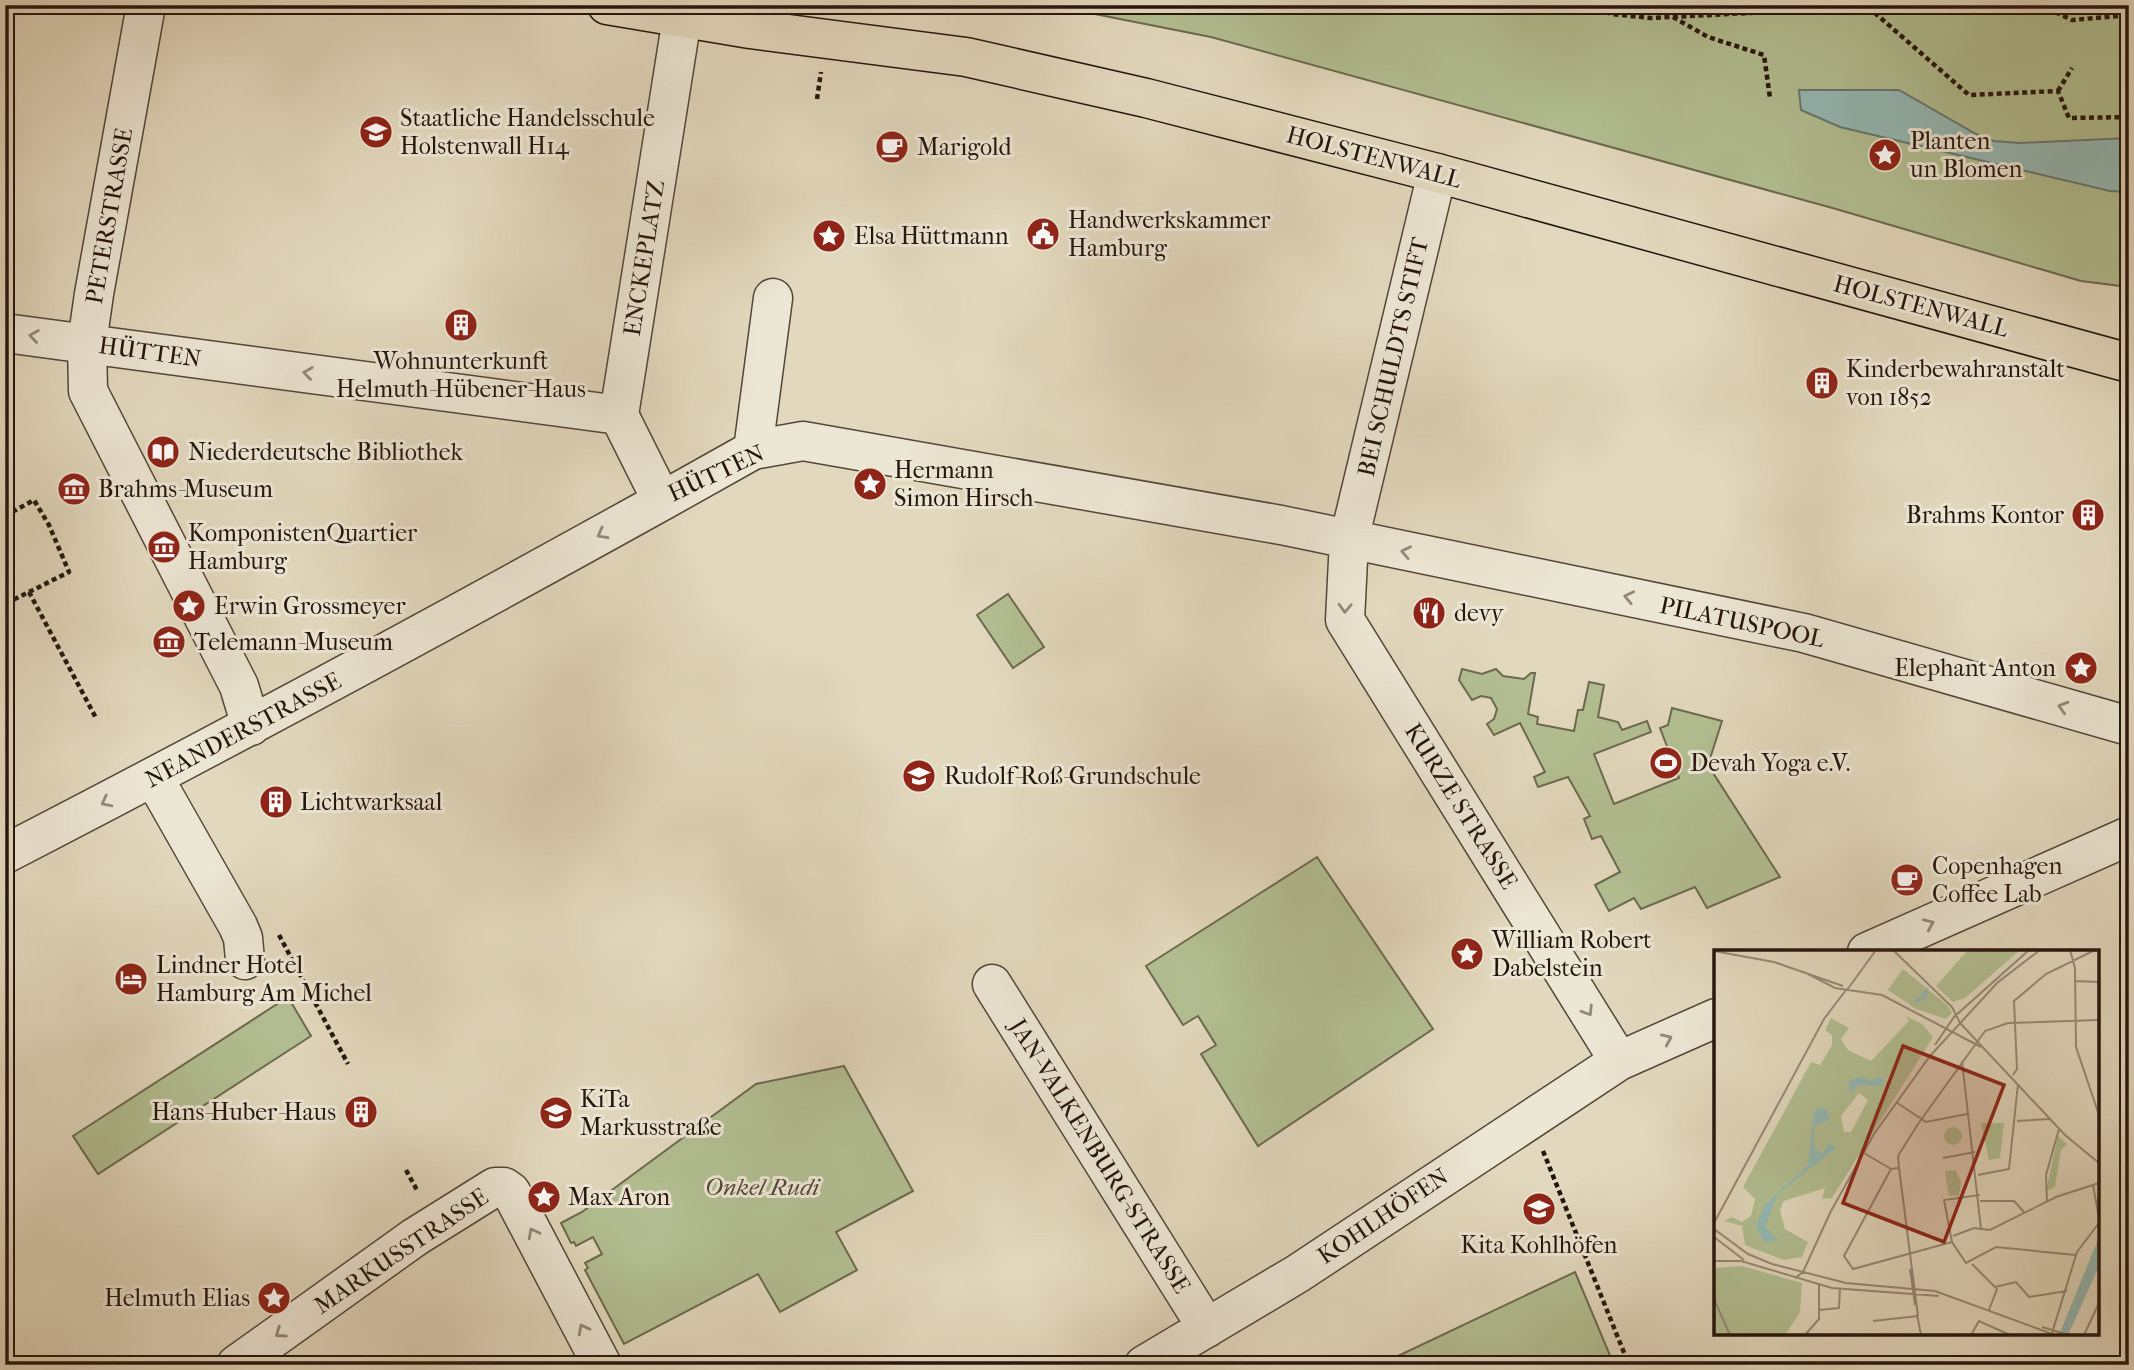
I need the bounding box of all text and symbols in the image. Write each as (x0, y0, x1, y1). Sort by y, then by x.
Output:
place label: Staatliche Handelsschule Holstenwall H14 (400, 104, 655, 160)
school or university icon: Staatliche Handelsschule Holstenwall H14 (357, 113, 395, 151)
street label: HOLSTENWALL (1284, 120, 1465, 194)
street label: PETERSTRASSE (80, 126, 138, 306)
place label: Planten un Blomen (1909, 127, 2023, 183)
cafe icon: Marigold (873, 128, 911, 166)
place label: Marigold (917, 133, 1012, 161)
place icon: Planten un Blomen (1866, 136, 1904, 174)
street label: ENCKEPLATZ (618, 178, 670, 338)
place label: Handwerkskammer Hamburg (1068, 206, 1271, 262)
public building icon: Handwerkskammer Hamburg (1024, 215, 1062, 253)
place icon: Elsa Hüttmann (810, 217, 848, 255)
place label: Elsa Hüttmann (854, 222, 1009, 250)
street label: BEI SCHULDTS STIFT (1352, 234, 1434, 479)
street label: HOLSTENWALL (1831, 269, 2012, 343)
building icon: Wohnunterkunft Helmuth-Hübener-Haus (442, 306, 480, 344)
one-way arrow (29, 329, 40, 344)
street label: HÜTTEN (97, 330, 203, 373)
place label: Wohnunterkunft Helmuth-Hübener-Haus (336, 347, 586, 403)
place label: Kinderbewahranstalt von 1852 (1846, 355, 2065, 411)
building icon: Kinderbewahranstalt von 1852 (1803, 364, 1841, 402)
one-way arrow (303, 366, 314, 381)
library icon: Niederdeutsche Bibliothek (144, 433, 182, 471)
place label: Niederdeutsche Bibliothek (188, 438, 463, 466)
street label: HÜTTEN (663, 438, 769, 507)
place label: Hermann Simon Hirsch (894, 456, 1034, 512)
place icon: Hermann Simon Hirsch (851, 465, 889, 503)
museum icon: Brahms-Museum (55, 470, 93, 508)
place label: Brahms-Museum (98, 475, 273, 503)
building icon: Brahms Kontor (2069, 496, 2107, 534)
place label: Brahms Kontor (1906, 501, 2065, 529)
place label: KomponistenQuartier Hamburg (188, 519, 418, 575)
one-way arrow (597, 526, 609, 539)
museum icon: KomponistenQuartier Hamburg (145, 528, 183, 566)
one-way arrow (1400, 545, 1412, 560)
place icon: Erwin Grossmeyer (170, 587, 208, 625)
one-way arrow (1623, 591, 1635, 606)
street label: PILATUSPOOL (1657, 591, 1827, 653)
place label: Erwin Grossmeyer (214, 592, 406, 620)
restaurant icon: devy (1410, 594, 1448, 632)
place label: devy (1454, 599, 1505, 627)
one-way arrow (1338, 603, 1353, 614)
museum icon: Telemann-Museum (150, 623, 188, 661)
place label: Telemann-Museum (194, 628, 393, 656)
place icon: Elephant Anton (2062, 649, 2100, 687)
place label: Elephant Anton (1894, 654, 2056, 682)
street label: NEANDERSTRASSE (140, 667, 346, 793)
one-way arrow (2057, 701, 2069, 716)
street label: KURZE STRASSE (1399, 718, 1523, 894)
sports icon: Devah Yoga e.V. (1647, 744, 1685, 782)
place label: Devah Yoga e.V. (1690, 749, 1850, 777)
school or university icon: Rudolf-Roß-Grundschule (900, 757, 938, 795)
place label: Rudolf-Roß-Grundschule (944, 762, 1201, 790)
building icon: Lichtwarksaal (257, 783, 295, 821)
place label: Lichtwarksaal (300, 788, 443, 816)
one-way arrow (101, 794, 114, 807)
place label: Copenhagen Coffee Lab (1932, 852, 2062, 908)
cafe icon: Copenhagen Coffee Lab (1888, 861, 1926, 899)
one-way arrow (1922, 918, 1935, 932)
place label: William Robert Dabelstein (1491, 926, 1652, 982)
place icon: William Robert Dabelstein (1448, 935, 1486, 973)
inset map (1714, 950, 2099, 1335)
place label: Lindner Hotel Hamburg Am Michel (156, 951, 372, 1007)
hotel icon: Lindner Hotel Hamburg Am Michel (112, 960, 150, 998)
one-way arrow (1580, 1004, 1593, 1017)
street label: JAN-VALKENBURG-STRASSE (1003, 1012, 1196, 1298)
one-way arrow (1660, 1033, 1673, 1047)
place label: KiTa Markusstraße (580, 1085, 722, 1141)
building icon: Hans-Huber-Haus (342, 1093, 380, 1131)
school or university icon: KiTa Markusstraße (537, 1094, 575, 1132)
place label: Hans-Huber-Haus (151, 1098, 336, 1126)
street label: KOHLHÖFEN (1312, 1161, 1454, 1270)
park label: Onkel Rudi (705, 1173, 821, 1201)
place icon: Max Aron (525, 1178, 563, 1216)
street label: MARKUSSTRASSE (309, 1182, 493, 1320)
place label: Max Aron (568, 1183, 670, 1211)
school or university icon: Kita Kohlhöfen (1520, 1190, 1558, 1228)
one-way arrow (528, 1228, 541, 1240)
place label: Kita Kohlhöfen (1460, 1231, 1618, 1259)
place icon: Helmuth Elias (255, 1279, 293, 1317)
place label: Helmuth Elias (104, 1284, 250, 1312)
one-way arrow (578, 1324, 591, 1336)
one-way arrow (275, 1325, 288, 1338)

